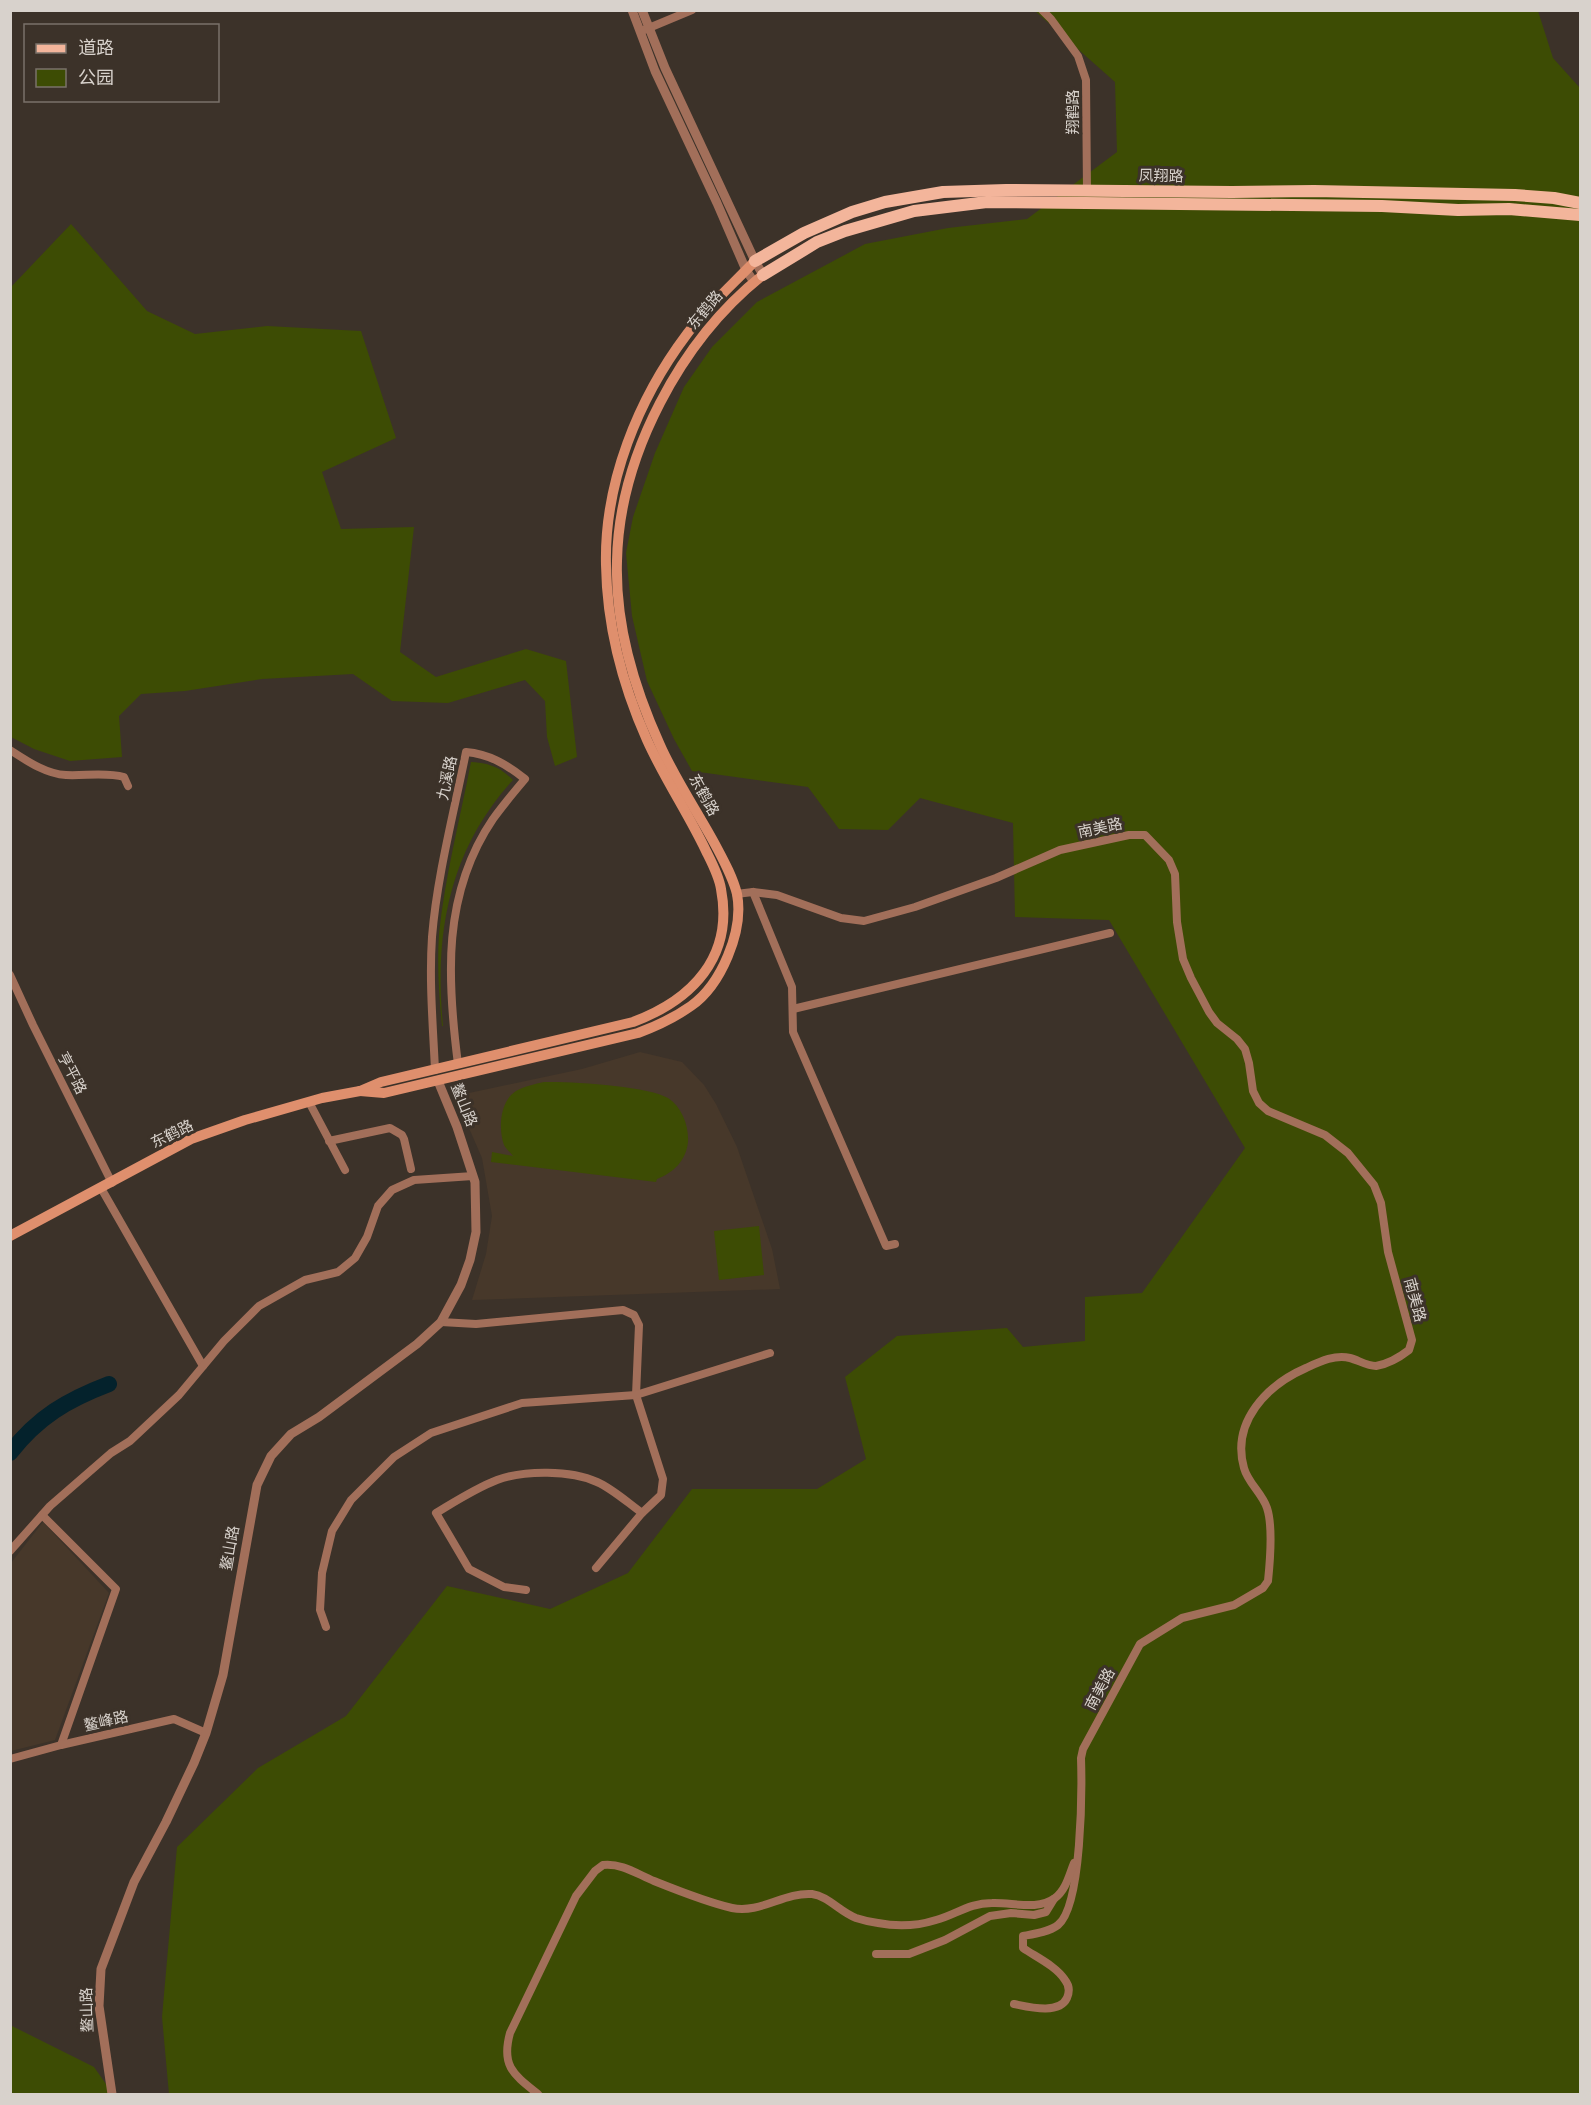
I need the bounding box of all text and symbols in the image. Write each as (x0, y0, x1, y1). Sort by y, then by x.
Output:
legend (24, 24, 219, 102)
text: 道路 (78, 37, 114, 58)
text: 公园 (78, 67, 114, 88)
street label: 翔鹤路 (1064, 89, 1081, 135)
street label: 凤翔路 (1138, 167, 1184, 184)
street label: 东鹤路 (684, 287, 726, 332)
street label: 九溪路 (434, 754, 460, 802)
street label: 东鹤路 (686, 771, 723, 819)
street label: 南美路 (1076, 815, 1124, 841)
street label: 亨平路 (55, 1049, 90, 1097)
street label: 鳌山路 (448, 1081, 481, 1129)
street label: 东鹤路 (148, 1116, 196, 1151)
street label: 南美路 (1401, 1276, 1430, 1324)
street label: 鳌山路 (217, 1524, 242, 1572)
street label: 南美路 (1081, 1665, 1118, 1713)
street label: 鳌峰路 (82, 1707, 130, 1734)
street label: 鳌山路 (77, 1987, 96, 2033)

